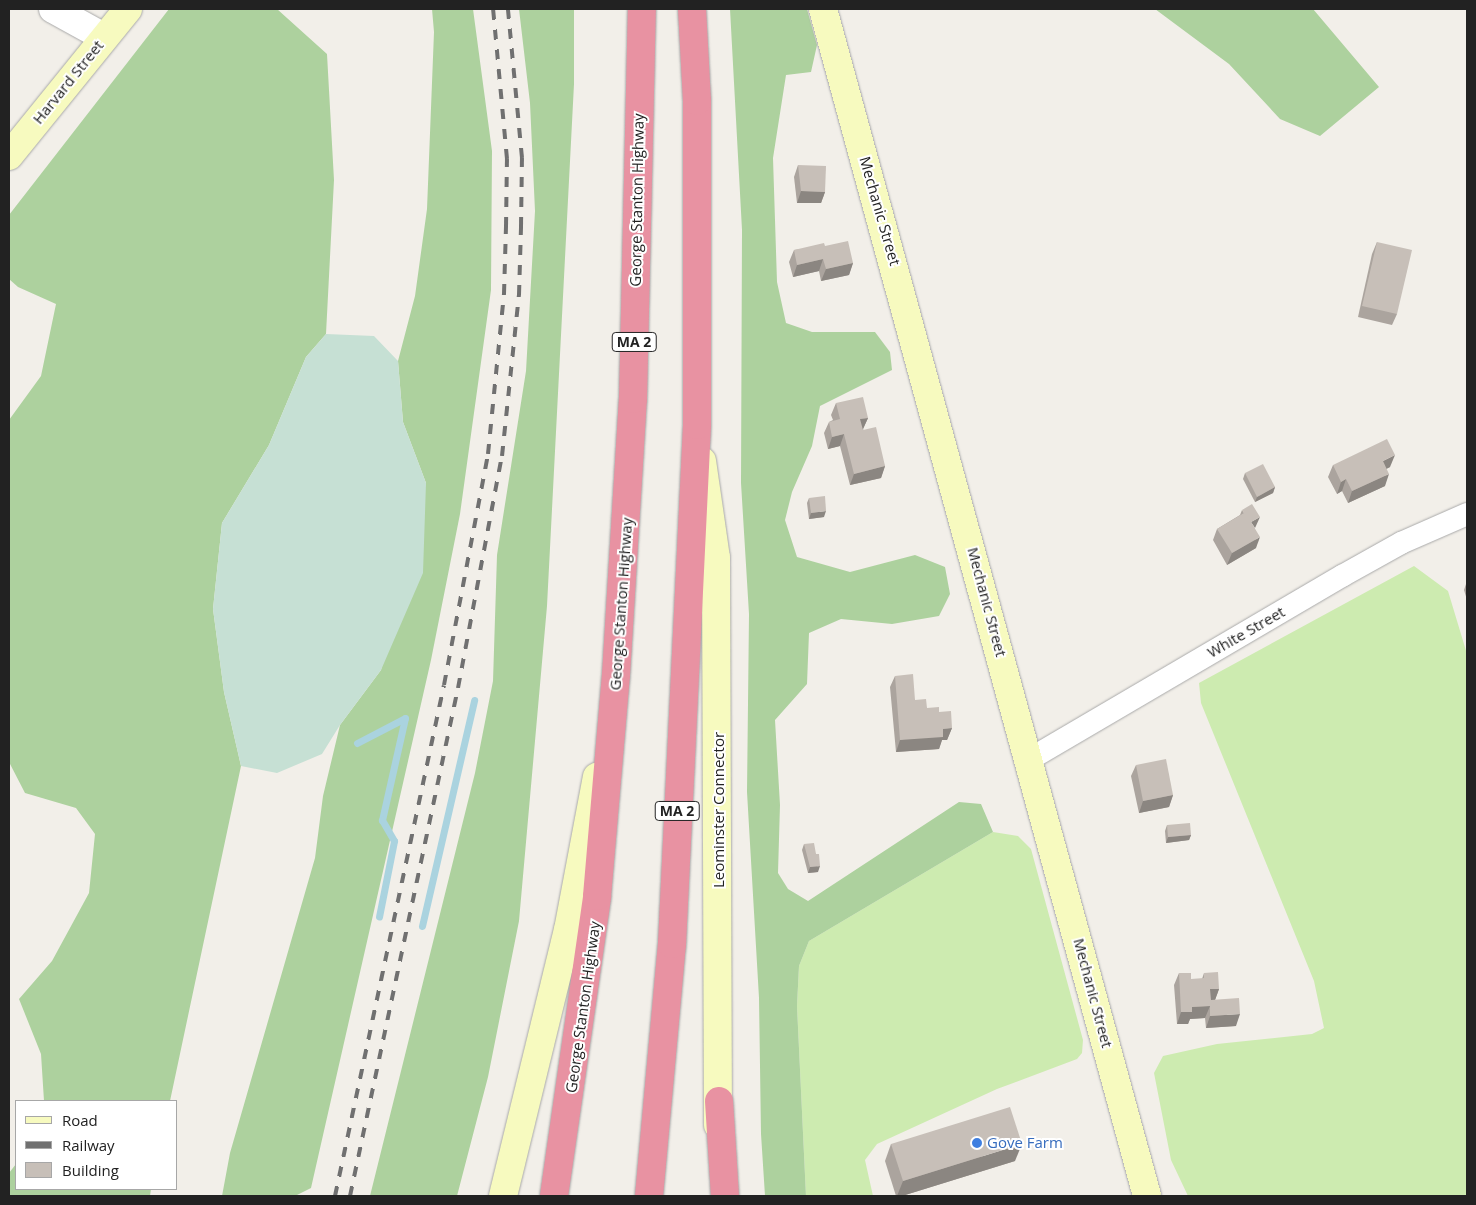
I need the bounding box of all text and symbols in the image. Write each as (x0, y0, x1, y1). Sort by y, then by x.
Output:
street label: Harvard Street (29, 37, 107, 127)
street label: George Stanton Highway (626, 113, 648, 287)
street label: Mechanic Street (856, 154, 904, 268)
road number: MA 2 (612, 331, 656, 354)
street label: George Stanton Highway (606, 517, 636, 691)
street label: Mechanic Street (964, 545, 1010, 659)
street label: White Street (1204, 603, 1288, 661)
street label: Leominster Connector (710, 732, 728, 888)
road number: MA 2 (654, 799, 700, 822)
street label: George Stanton Highway (562, 920, 604, 1094)
street label: Mechanic Street (1070, 936, 1116, 1050)
legend (15, 1100, 178, 1190)
text: Road (62, 1110, 98, 1130)
place label: Gove Farm (987, 1134, 1063, 1152)
text: Railway (62, 1135, 115, 1155)
marker: Gove Farm (971, 1137, 983, 1149)
text: Building (62, 1160, 119, 1180)

